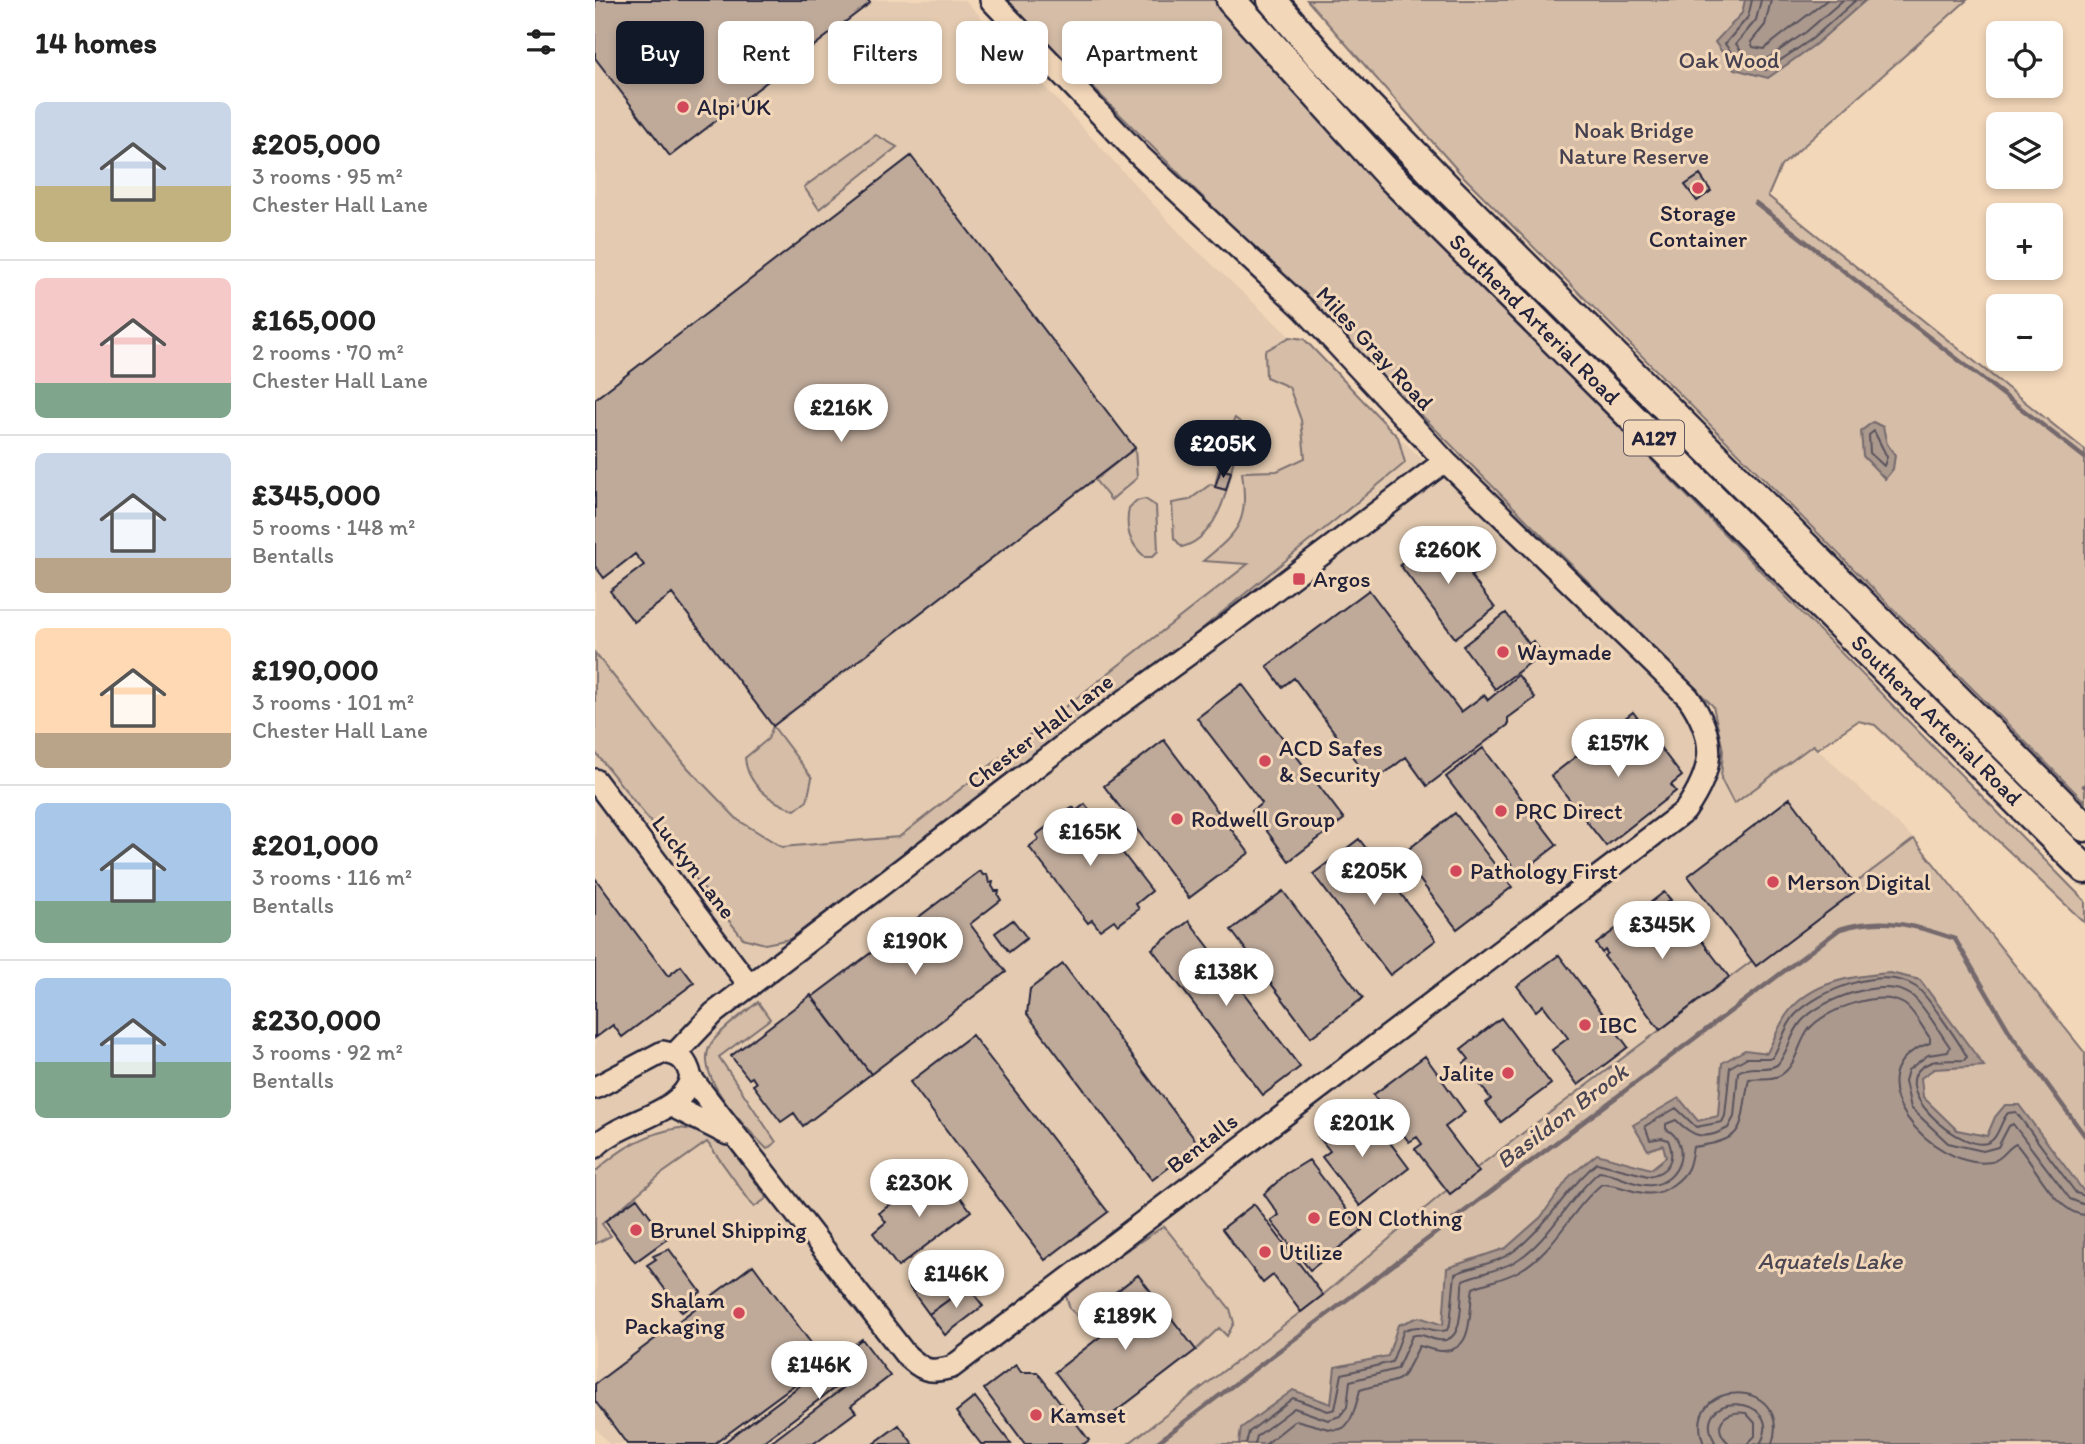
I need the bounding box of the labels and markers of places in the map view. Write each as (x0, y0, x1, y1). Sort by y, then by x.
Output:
place label: Alpi UK (697, 93, 771, 121)
marker: Alpi UK (675, 99, 691, 115)
marker: Storage Container (1690, 180, 1706, 196)
place label: Storage Container (1649, 199, 1747, 253)
pin: £216K (792, 384, 890, 444)
pin: £205K (1174, 420, 1272, 480)
pin: £260K (1399, 526, 1497, 586)
place label: Argos (1313, 565, 1371, 593)
marker: Argos (1291, 571, 1307, 587)
place label: Waymade (1517, 638, 1612, 666)
marker: Waymade (1495, 644, 1511, 660)
pin: £157K (1569, 720, 1667, 779)
place label: ACD Safes & Security (1279, 734, 1383, 788)
marker: ACD Safes & Security (1257, 753, 1273, 769)
place label: PRC Direct (1515, 797, 1623, 825)
marker: PRC Direct (1493, 803, 1509, 819)
place label: Rodwell Group (1191, 805, 1335, 833)
pin: £165K (1041, 808, 1139, 868)
marker: Rodwell Group (1169, 811, 1185, 827)
pin: £205K (1325, 848, 1423, 907)
place label: Pathology First (1470, 857, 1618, 885)
marker: Pathology First (1448, 863, 1464, 879)
place label: Merson Digital (1787, 868, 1931, 896)
marker: Merson Digital (1765, 874, 1781, 890)
pin: £345K (1613, 902, 1711, 961)
pin: £190K (866, 918, 964, 977)
pin: £138K (1177, 948, 1275, 1008)
place label: IBC (1599, 1011, 1637, 1039)
marker: IBC (1577, 1017, 1593, 1033)
place label: Jalite (1439, 1059, 1494, 1087)
marker: Jalite (1500, 1065, 1516, 1081)
pin: £201K (1313, 1100, 1411, 1159)
pin: £230K (870, 1160, 968, 1219)
place label: EON Clothing (1328, 1204, 1463, 1232)
marker: EON Clothing (1306, 1210, 1322, 1226)
place label: Brunel Shipping (650, 1216, 807, 1244)
marker: Brunel Shipping (628, 1222, 644, 1238)
place label: Utilize (1279, 1238, 1343, 1266)
marker: Utilize (1257, 1244, 1273, 1260)
pin: £146K (907, 1250, 1005, 1310)
place label: Shalam Packaging (624, 1286, 725, 1340)
pin: £189K (1076, 1292, 1174, 1352)
marker: Shalam Packaging (731, 1305, 747, 1321)
pin: £146K (770, 1342, 868, 1401)
place label: Kamset (1050, 1401, 1126, 1429)
marker: Kamset (1028, 1407, 1044, 1423)

